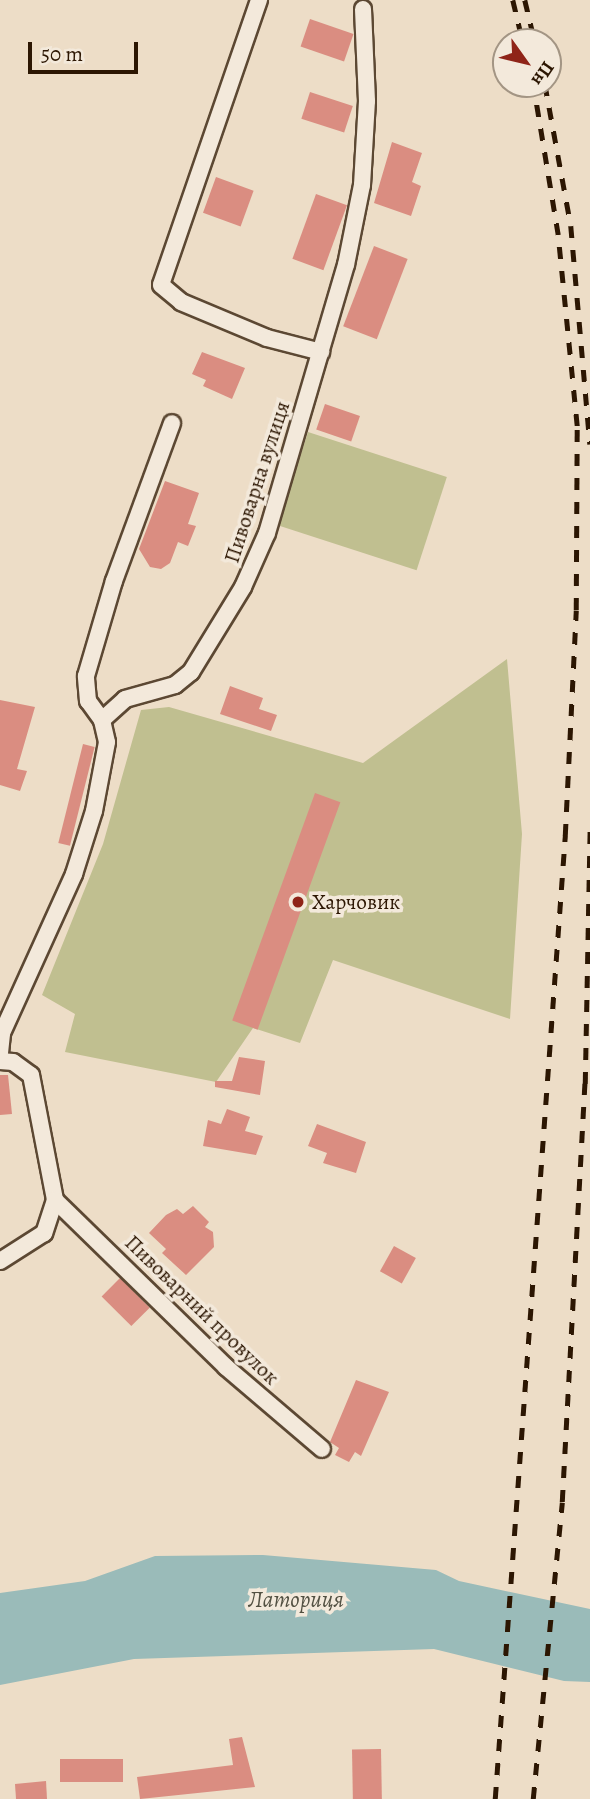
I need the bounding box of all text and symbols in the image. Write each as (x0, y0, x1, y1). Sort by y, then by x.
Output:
scale bar (32, 28, 142, 72)
north arrow (492, 28, 562, 98)
text: 50 m (41, 40, 83, 68)
text: Пн (525, 56, 560, 91)
street label: Пивоварна вулиця (219, 398, 295, 566)
place label: Харчовик (312, 889, 400, 915)
marker: Харчовик (290, 894, 306, 910)
street label: Пивоварний провулок (120, 1230, 284, 1390)
water label: Латориця (248, 1586, 344, 1614)

